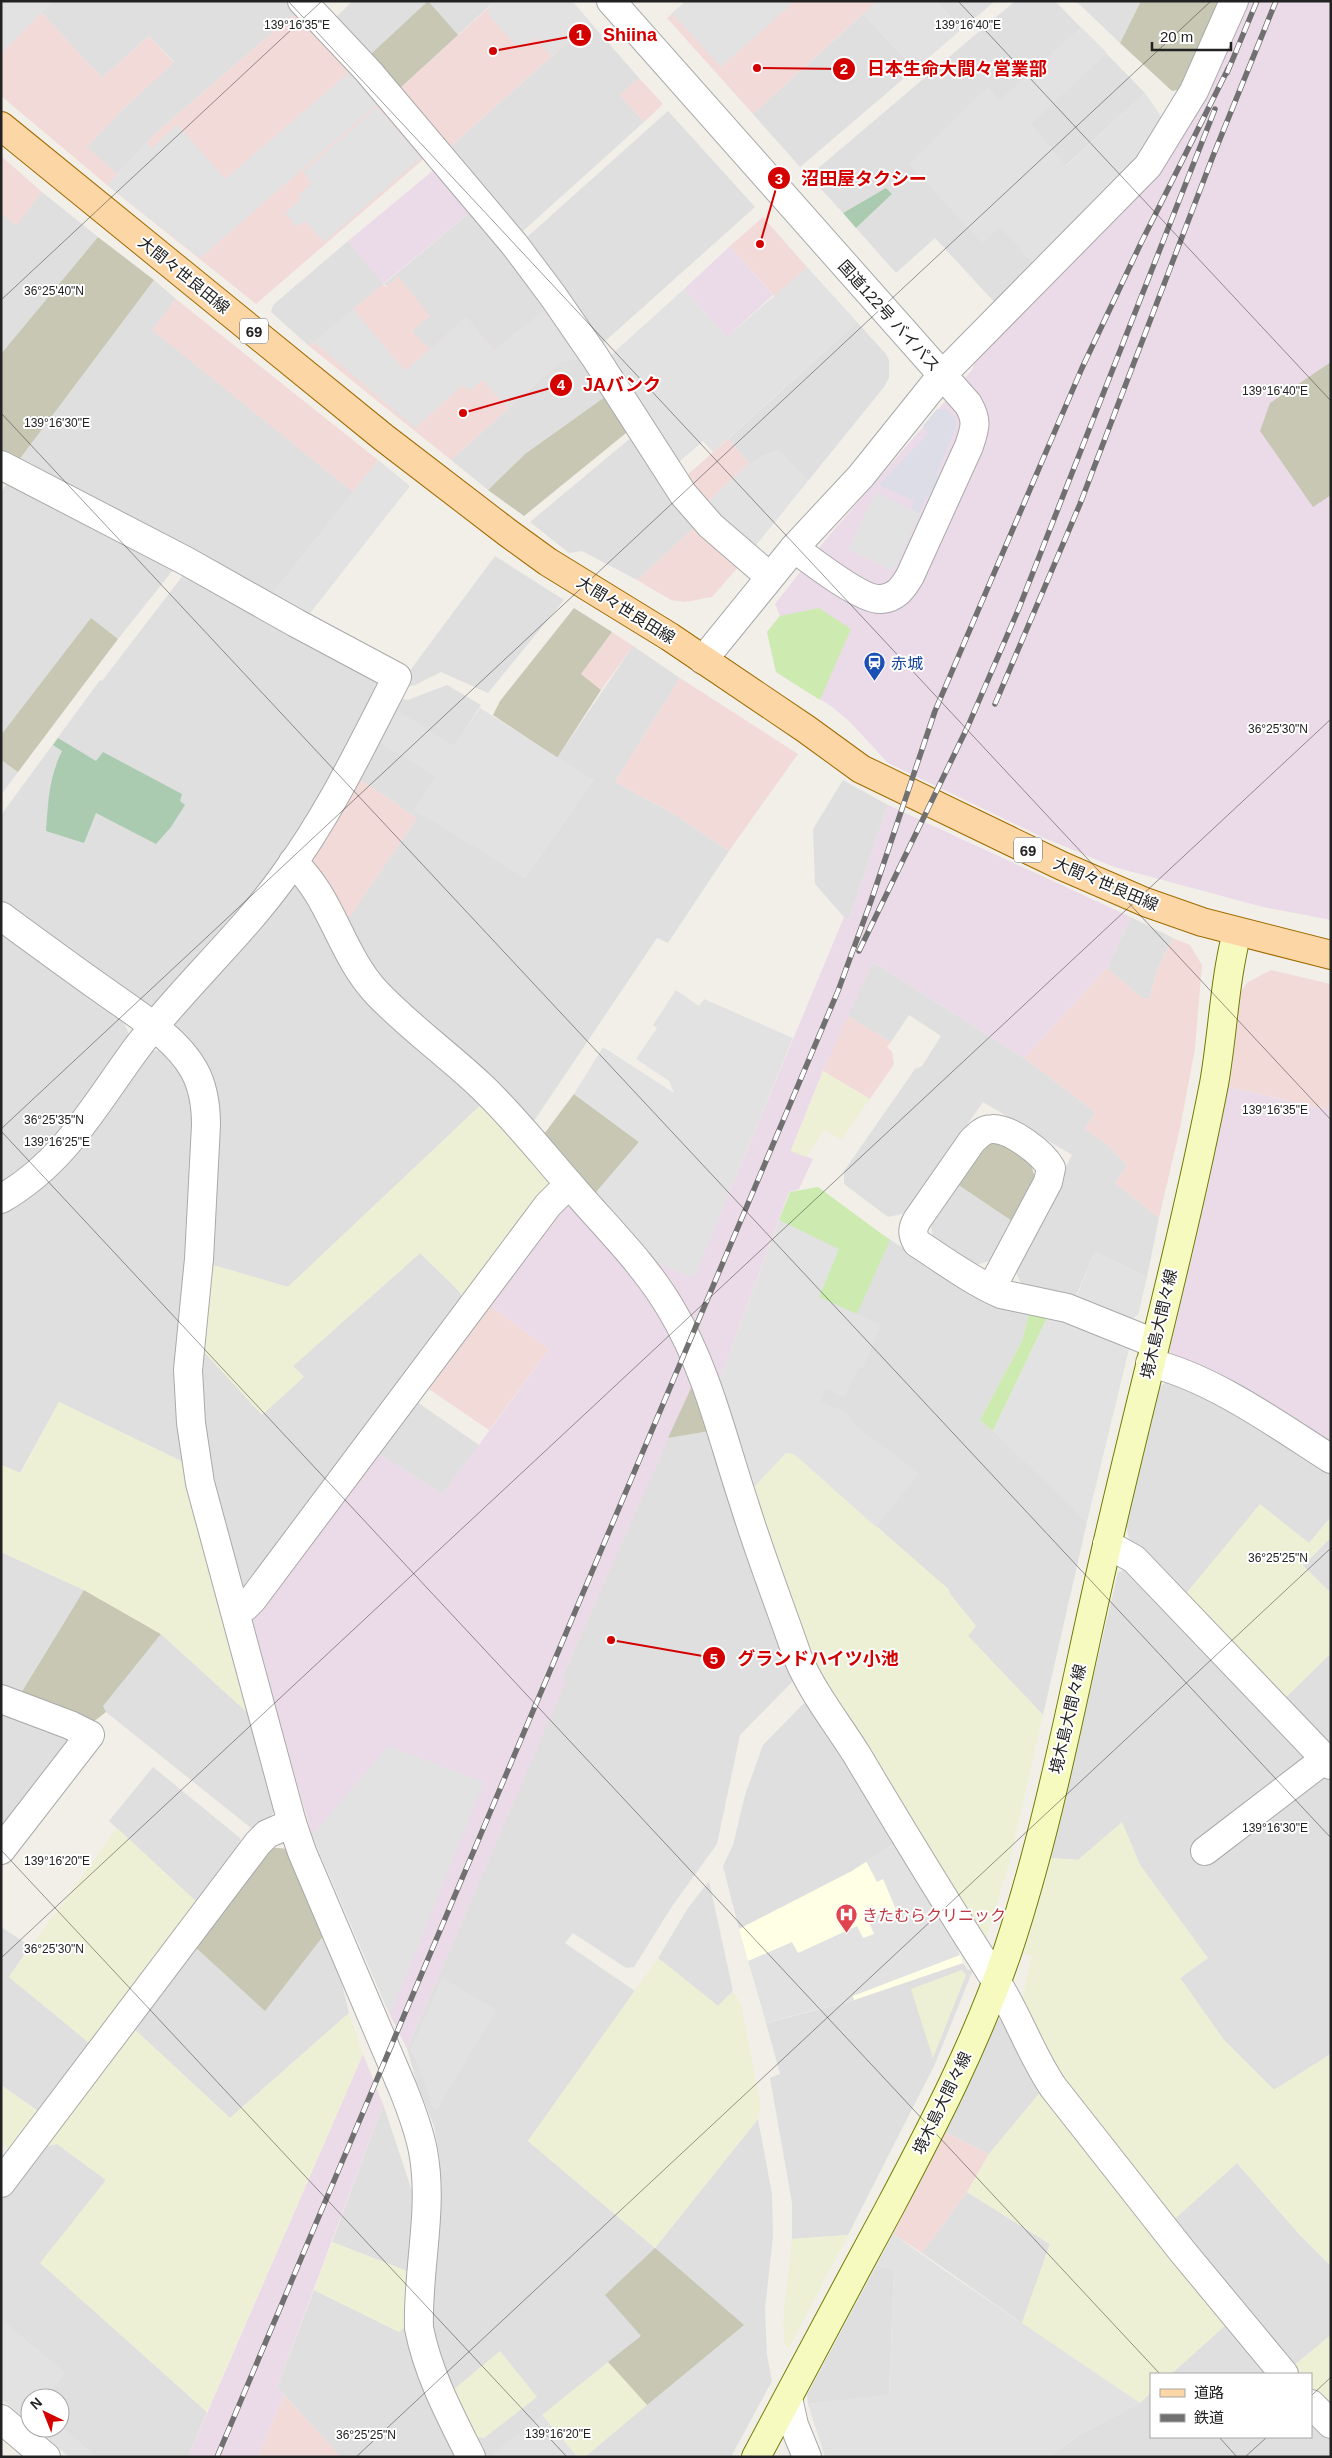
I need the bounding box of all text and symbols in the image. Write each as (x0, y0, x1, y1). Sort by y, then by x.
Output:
text: 139°16'35"E (264, 18, 330, 32)
callout: Shiina (568, 18, 667, 51)
text: 139°16'40"E (935, 18, 1001, 32)
scale bar (1152, 20, 1231, 52)
text: Shiina (603, 25, 658, 45)
text: 1 (576, 26, 584, 43)
text: 20 m (1160, 28, 1193, 45)
callout: 日本生命大間々営業部 (832, 52, 1057, 85)
text: 日本生命大間々営業部 (867, 59, 1047, 79)
text: 2 (840, 60, 848, 77)
callout: 沼田屋タクシー (766, 162, 937, 195)
text: 沼田屋タクシー (801, 169, 927, 189)
text: 3 (775, 170, 783, 187)
street label: 大間々世良田線 (135, 233, 233, 317)
street label: 国道122号 バイパス (835, 257, 943, 375)
text: 36°25'40"N (24, 284, 84, 298)
road number: 69 (240, 318, 268, 344)
callout: JAバンク (549, 369, 671, 402)
text: JAバンク (583, 375, 661, 395)
text: 4 (557, 376, 566, 393)
text: 139°16'40"E (1242, 384, 1308, 398)
text: 139°16'30"E (24, 416, 90, 430)
street label: 大間々世良田線 (574, 573, 678, 647)
station icon: 赤城 (863, 651, 887, 682)
place label: 赤城 (891, 655, 923, 672)
text: 36°25'30"N (1248, 722, 1308, 736)
road number: 69 (1014, 838, 1042, 862)
street label: 大間々世良田線 (1051, 854, 1161, 914)
text: 139°16'35"E (1242, 1103, 1308, 1117)
text: 36°25'35"N (24, 1113, 84, 1127)
text: 139°16'25"E (24, 1135, 90, 1149)
street label: 境木島大間々線 (1138, 1268, 1180, 1380)
text: 36°25'25"N (1248, 1551, 1308, 1565)
callout: グランドハイツ小池 (702, 1642, 909, 1675)
text: グランドハイツ小池 (737, 1649, 899, 1669)
text: 5 (710, 1650, 718, 1667)
street label: 境木島大間々線 (1047, 1663, 1089, 1775)
text: 139°16'30"E (1242, 1821, 1308, 1835)
text: 139°16'20"E (24, 1854, 90, 1868)
hospital icon: きたむらクリニック (834, 1903, 858, 1934)
place label: きたむらクリニック (862, 1907, 1006, 1924)
text: 36°25'30"N (24, 1942, 84, 1956)
street label: 境木島大間々線 (910, 2049, 974, 2157)
legend (1150, 2373, 1312, 2438)
text: 道路 (1194, 2384, 1224, 2401)
north arrow (20, 2388, 70, 2438)
text: N (27, 2394, 45, 2413)
text: 鉄道 (1194, 2409, 1224, 2426)
text: 139°16'20"E (525, 2427, 591, 2441)
text: 36°25'25"N (336, 2428, 396, 2442)

